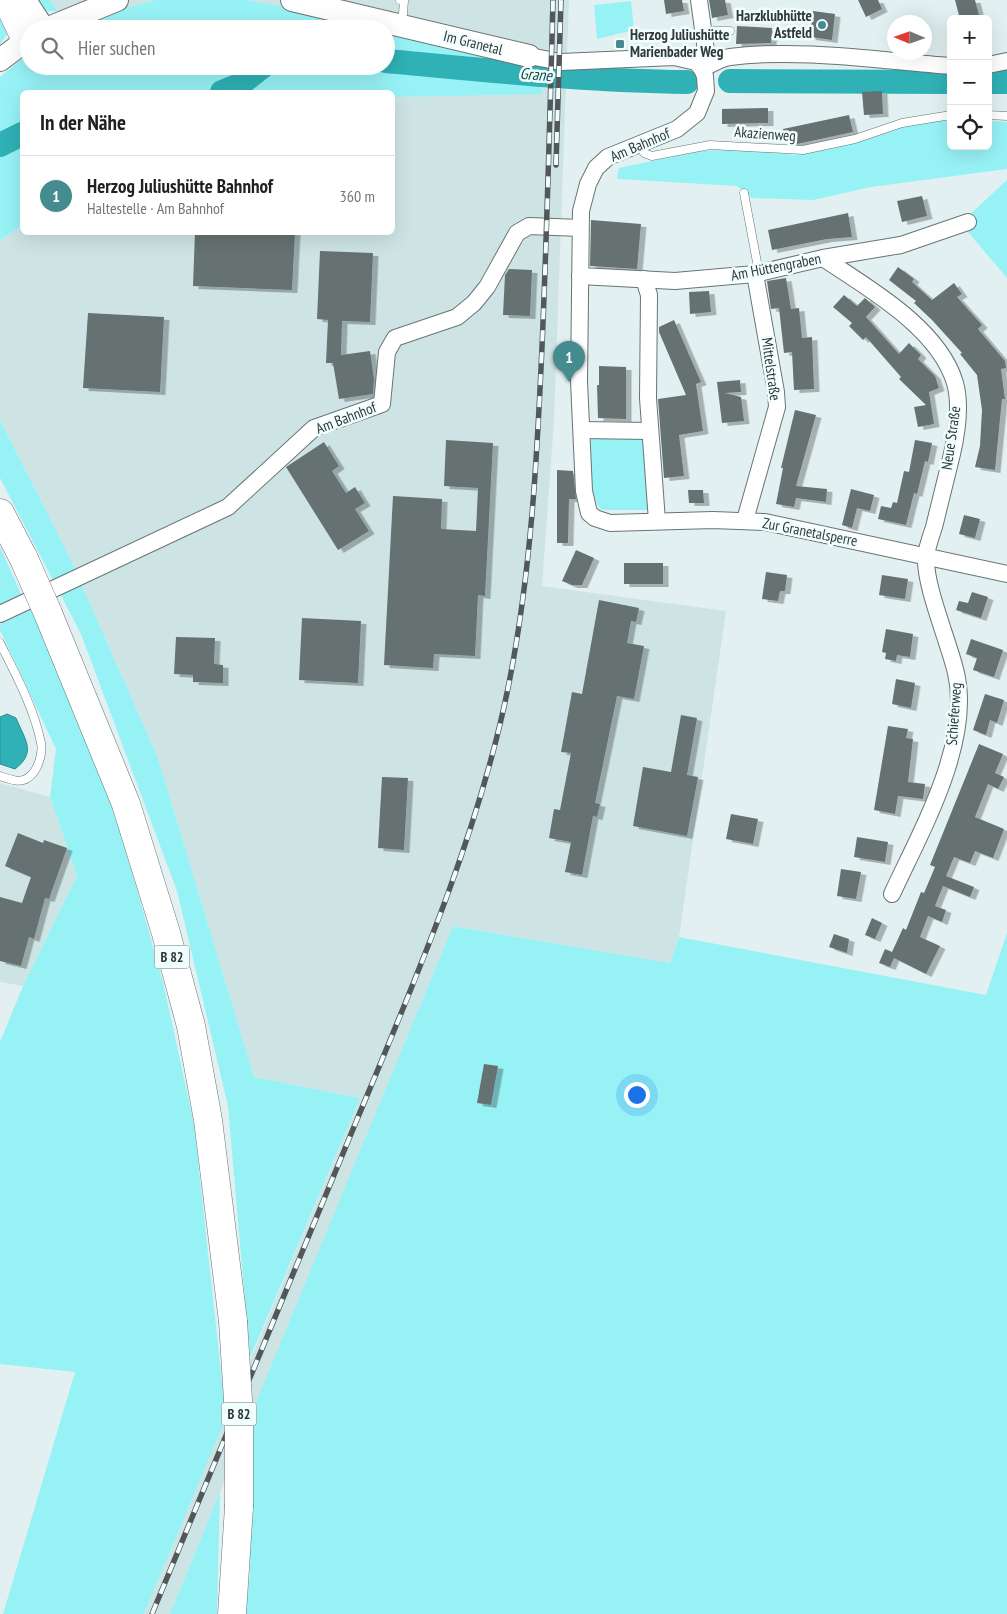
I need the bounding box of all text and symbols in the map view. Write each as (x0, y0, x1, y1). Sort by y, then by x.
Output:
place label: Harzklubhütte Astfeld (736, 6, 812, 42)
north arrow (887, 15, 932, 60)
map controls (947, 15, 992, 150)
button: + (947, 15, 992, 60)
marker: Harzklubhütte Astfeld (816, 19, 828, 31)
search box (20, 20, 395, 75)
place label: Herzog Juliushütte Marienbader Weg (630, 25, 729, 61)
street label: Im Granetal (442, 26, 505, 59)
icon: search (38, 34, 66, 62)
text: Hier suchen (78, 36, 155, 60)
marker: Herzog Juliushütte Marienbader Weg (614, 38, 626, 50)
button: − (947, 60, 992, 105)
water label: Grane (519, 63, 554, 85)
button: locate (947, 105, 992, 150)
text: In der Nähe (40, 109, 126, 136)
street label: Akazienweg (734, 122, 796, 145)
street label: Am Bahnhof (607, 123, 674, 166)
text: Herzog Juliushütte Bahnhof (87, 174, 273, 198)
text: 1 (52, 186, 60, 206)
text: 360 m (340, 186, 375, 206)
text: Haltestelle · Am Bahnhof (87, 198, 224, 218)
street label: Am Hüttengraben (729, 248, 823, 285)
street label: Mittelstraße (758, 336, 785, 402)
pin: 1 (553, 341, 585, 382)
street label: Am Bahnhof (313, 397, 380, 438)
street label: Neue Straße (937, 405, 964, 471)
street label: Zur Granetalsperre (761, 513, 859, 550)
street label: Schieferweg (942, 682, 965, 746)
road number: B 82 (154, 946, 190, 969)
your location (624, 1082, 650, 1108)
road number: B 82 (222, 1402, 256, 1426)

